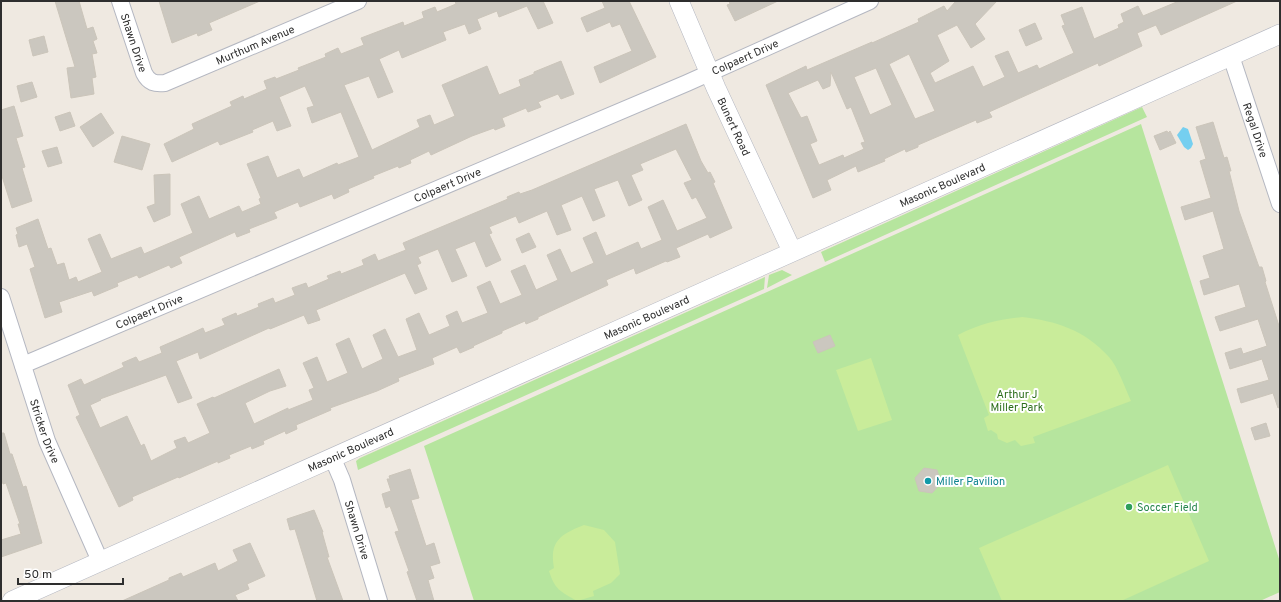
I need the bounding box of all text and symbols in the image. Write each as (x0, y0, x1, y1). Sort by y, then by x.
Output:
street label: Shawn Drive (117, 12, 149, 74)
street label: Murthum Avenue (214, 23, 297, 69)
street label: Colpaert Drive (710, 37, 781, 79)
street label: Bunert Road (713, 96, 753, 158)
street label: Regal Drive (1239, 101, 1270, 160)
street label: Masonic Boulevard (898, 161, 988, 211)
street label: Colpaert Drive (412, 165, 484, 206)
street label: Colpaert Drive (114, 292, 185, 333)
street label: Masonic Boulevard (602, 293, 692, 343)
park label: Arthur J Miller Park (991, 388, 1044, 415)
street label: Stricker Drive (26, 397, 62, 466)
street label: Masonic Boulevard (306, 425, 396, 476)
place label: Miller Pavilion (936, 475, 1005, 489)
marker: Miller Pavilion (923, 476, 933, 486)
street label: Shawn Drive (341, 499, 372, 562)
place label: Soccer Field (1137, 501, 1198, 515)
marker: Soccer Field (1124, 502, 1134, 512)
scale bar (18, 560, 123, 586)
text: 50 m (24, 567, 52, 583)

